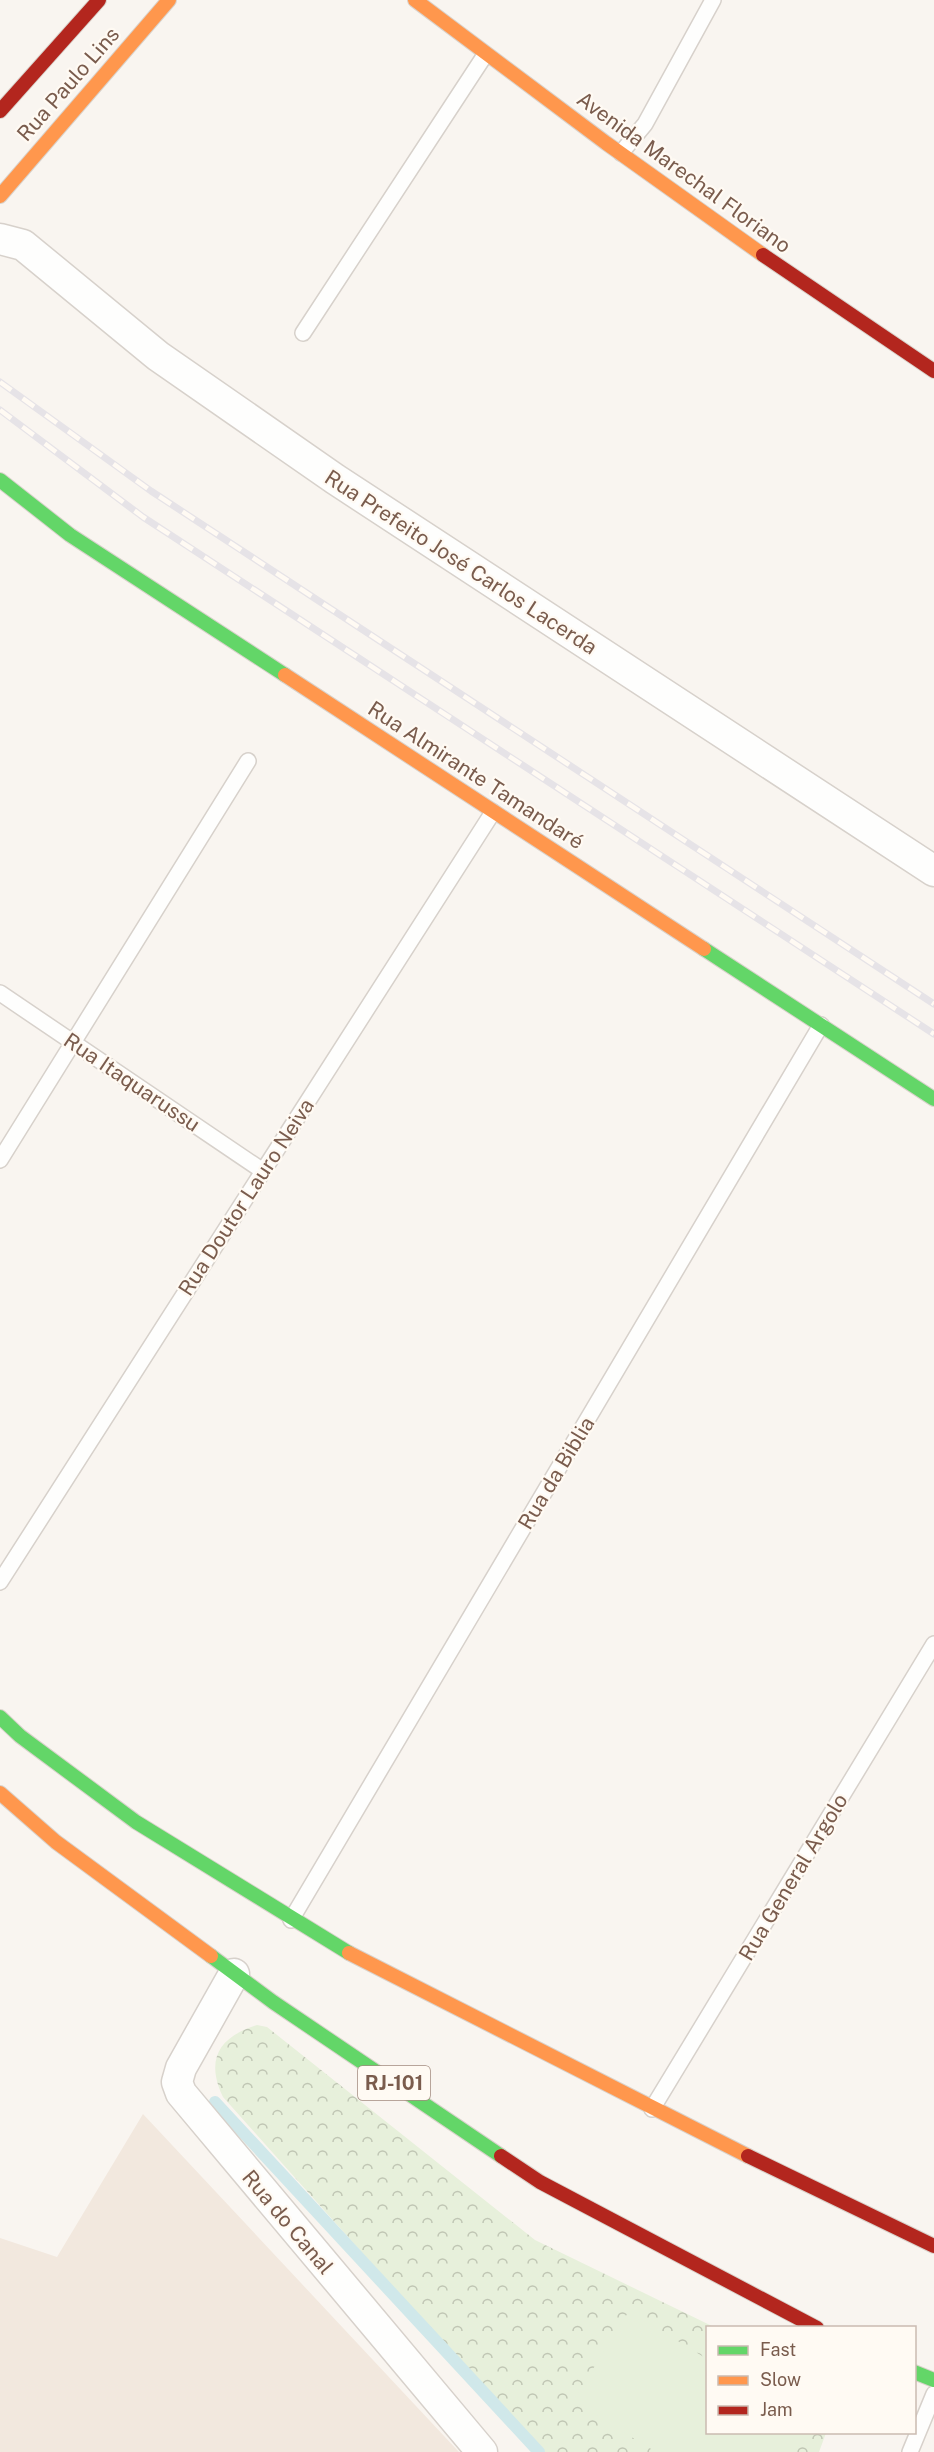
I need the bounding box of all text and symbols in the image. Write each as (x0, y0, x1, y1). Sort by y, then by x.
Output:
street label: Rua Paulo Lins (12, 22, 124, 146)
street label: Avenida Marechal Floriano (572, 86, 796, 258)
street label: Rua Prefeito José Carlos Lacerda (320, 465, 602, 659)
street label: Rua Almirante Tamandaré (363, 696, 589, 854)
street label: Rua Itaquarussu (59, 1027, 205, 1137)
street label: Rua Doutor Lauro Neiva (173, 1094, 319, 1300)
street label: Rua da Biblia (513, 1412, 599, 1534)
street label: Rua General Argolo (733, 1789, 853, 1965)
road number: RJ-101 (358, 2066, 430, 2100)
street label: Rua do Canal (237, 2165, 339, 2279)
legend (706, 2326, 916, 2434)
text: Fast (760, 2339, 796, 2360)
text: Slow (760, 2369, 801, 2390)
text: Jam (760, 2399, 793, 2420)

